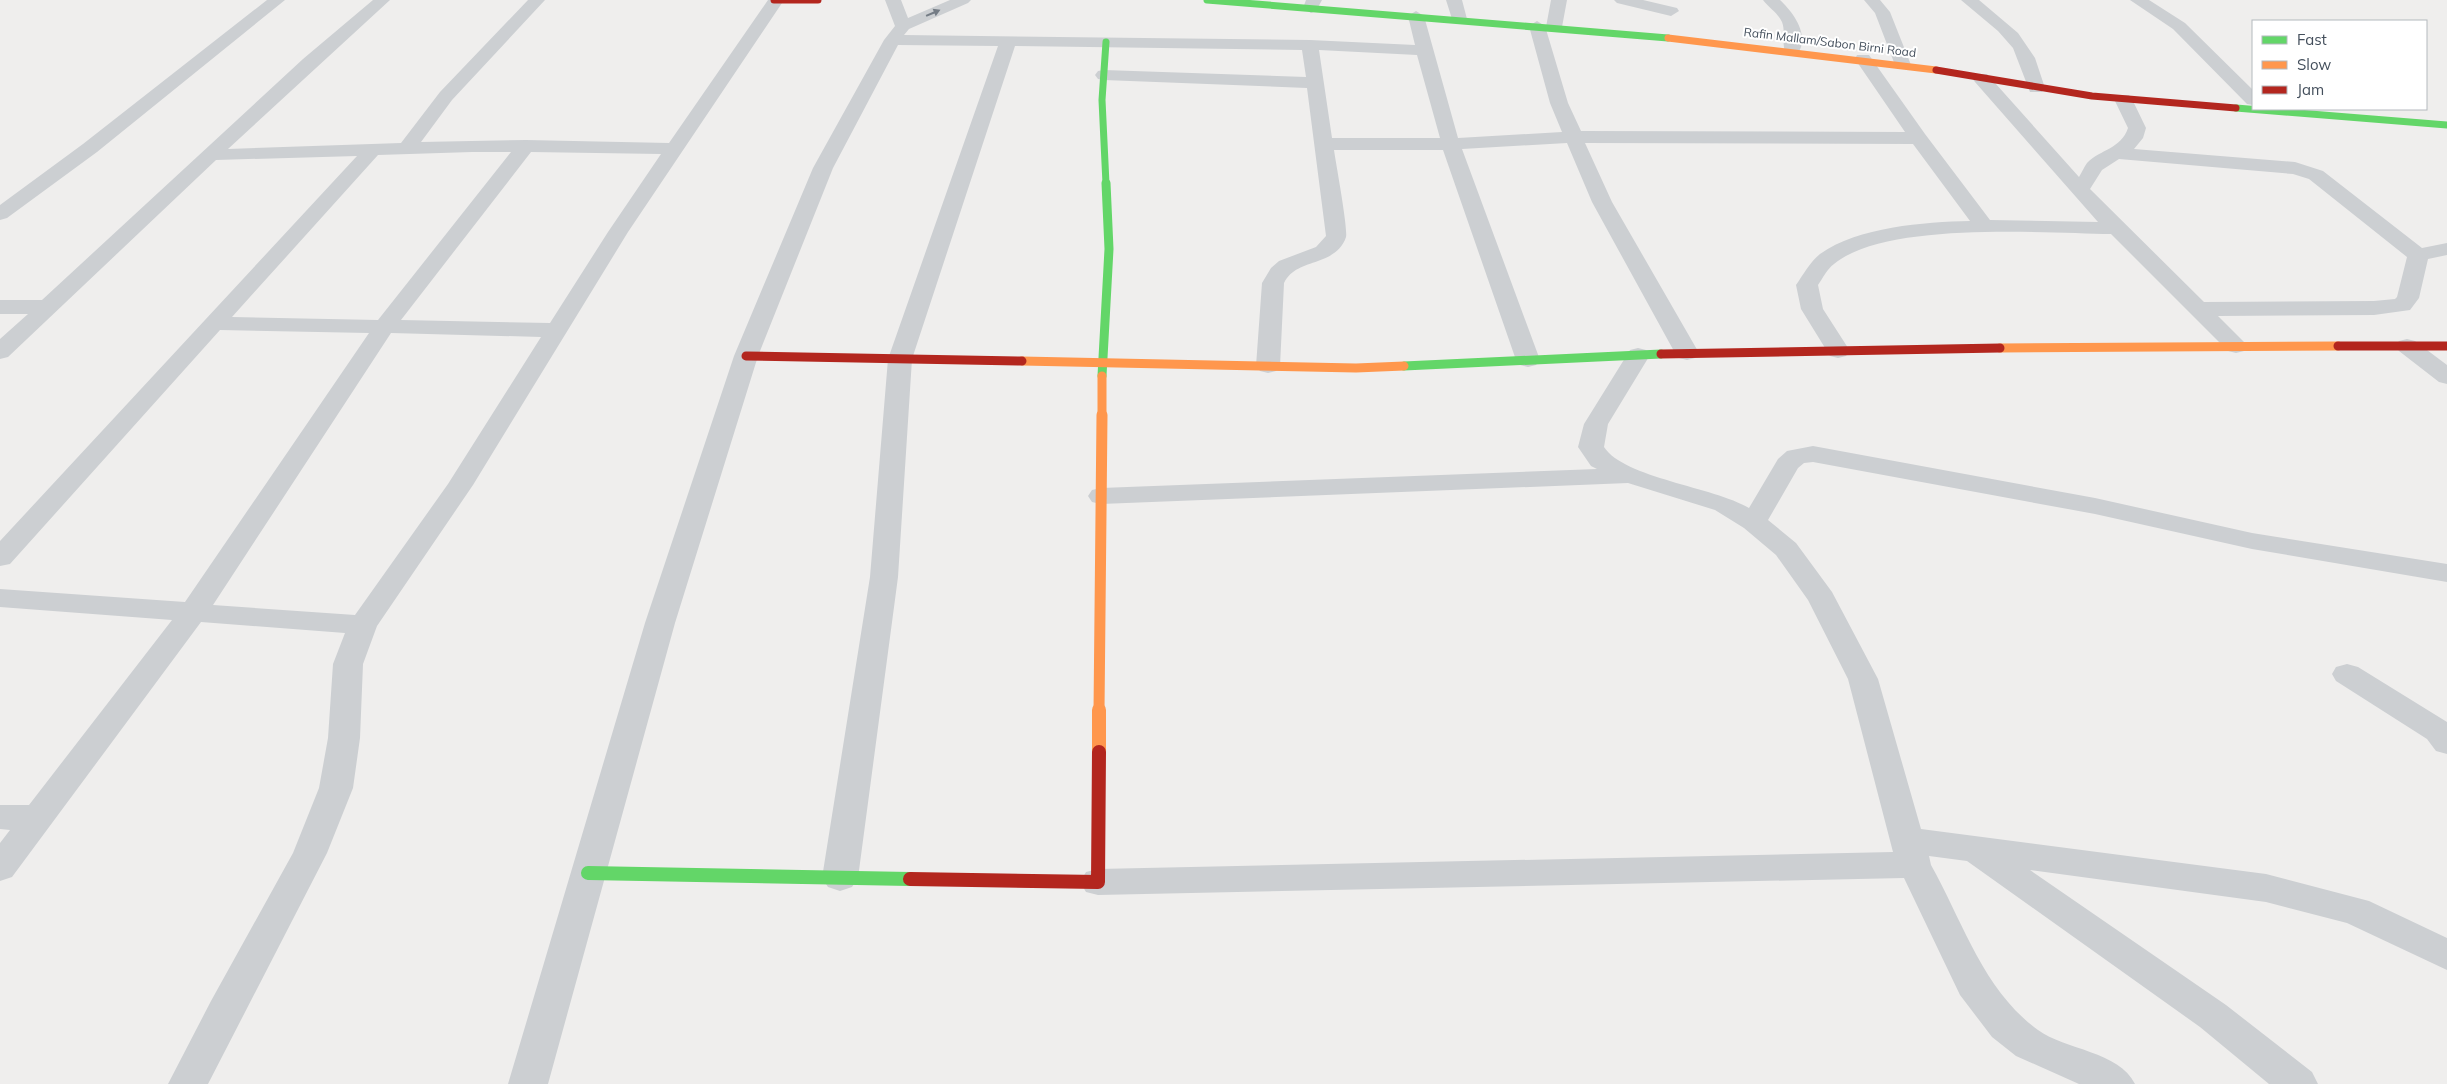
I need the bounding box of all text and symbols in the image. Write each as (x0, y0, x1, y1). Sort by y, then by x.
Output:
one-way arrow (926, 9, 941, 17)
legend (2252, 20, 2427, 110)
street label: Rafin Mallam/Sabon Birni Road (1743, 24, 1917, 60)
text: Fast (2297, 30, 2327, 49)
text: Slow (2297, 55, 2331, 74)
text: Jam (2297, 80, 2324, 99)

